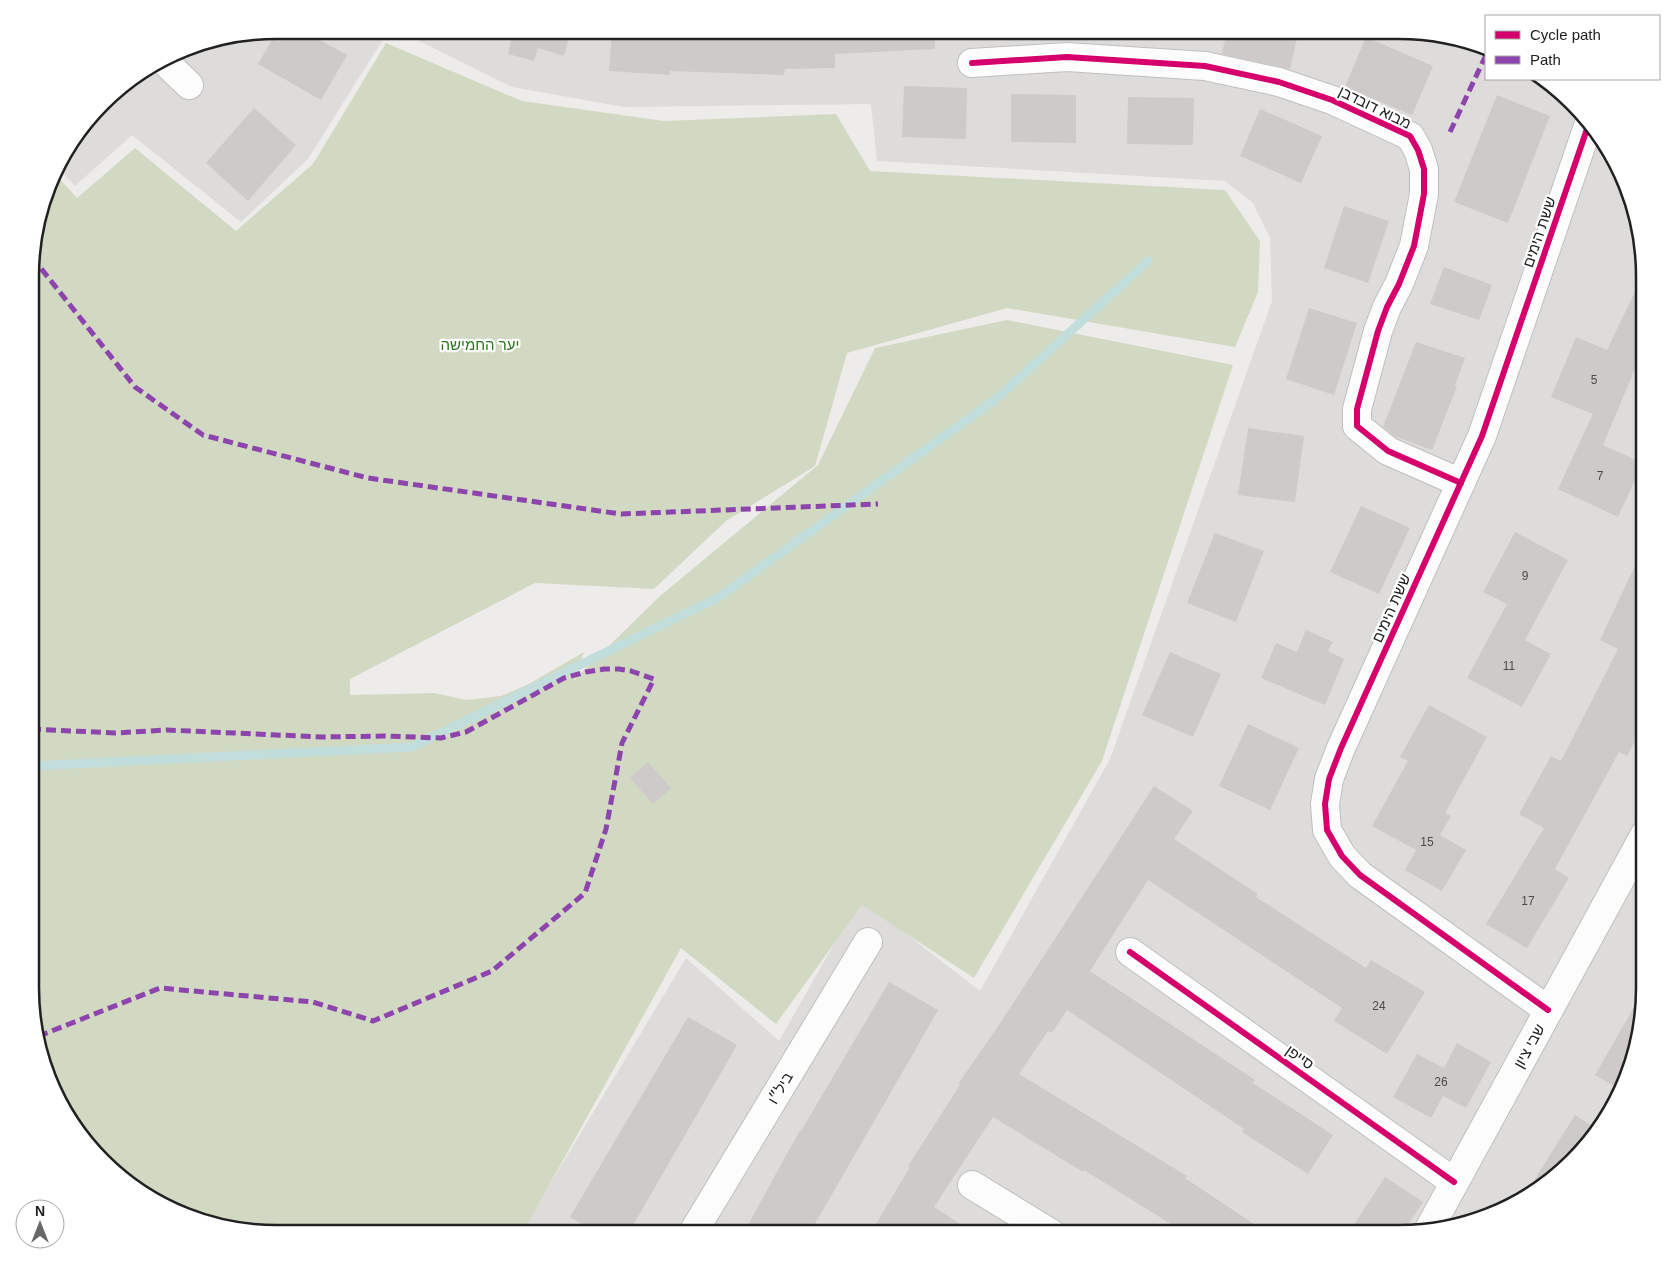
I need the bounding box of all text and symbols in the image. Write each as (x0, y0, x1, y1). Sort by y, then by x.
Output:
legend (1485, 15, 1660, 80)
text: Cycle path (1530, 26, 1601, 43)
text: Path (1530, 51, 1561, 68)
street label: מבוא דובדבן (1336, 82, 1414, 132)
street label: ששת הימים (1519, 194, 1559, 270)
park label: יער החמישה (441, 336, 519, 353)
house number: 5 (1591, 373, 1598, 387)
house number: 7 (1597, 469, 1604, 483)
house number: 9 (1522, 569, 1529, 583)
street label: ששת הימים (1368, 571, 1414, 645)
house number: 11 (1503, 659, 1516, 673)
house number: 15 (1420, 835, 1434, 849)
house number: 17 (1521, 894, 1535, 908)
house number: 24 (1372, 999, 1386, 1013)
street label: שבי ציון (1510, 1021, 1548, 1071)
street label: סייפן (1283, 1041, 1317, 1073)
street label: ביל״ו (764, 1069, 796, 1107)
house number: 26 (1434, 1075, 1448, 1089)
north arrow (15, 1199, 65, 1249)
text: N (35, 1203, 45, 1219)

